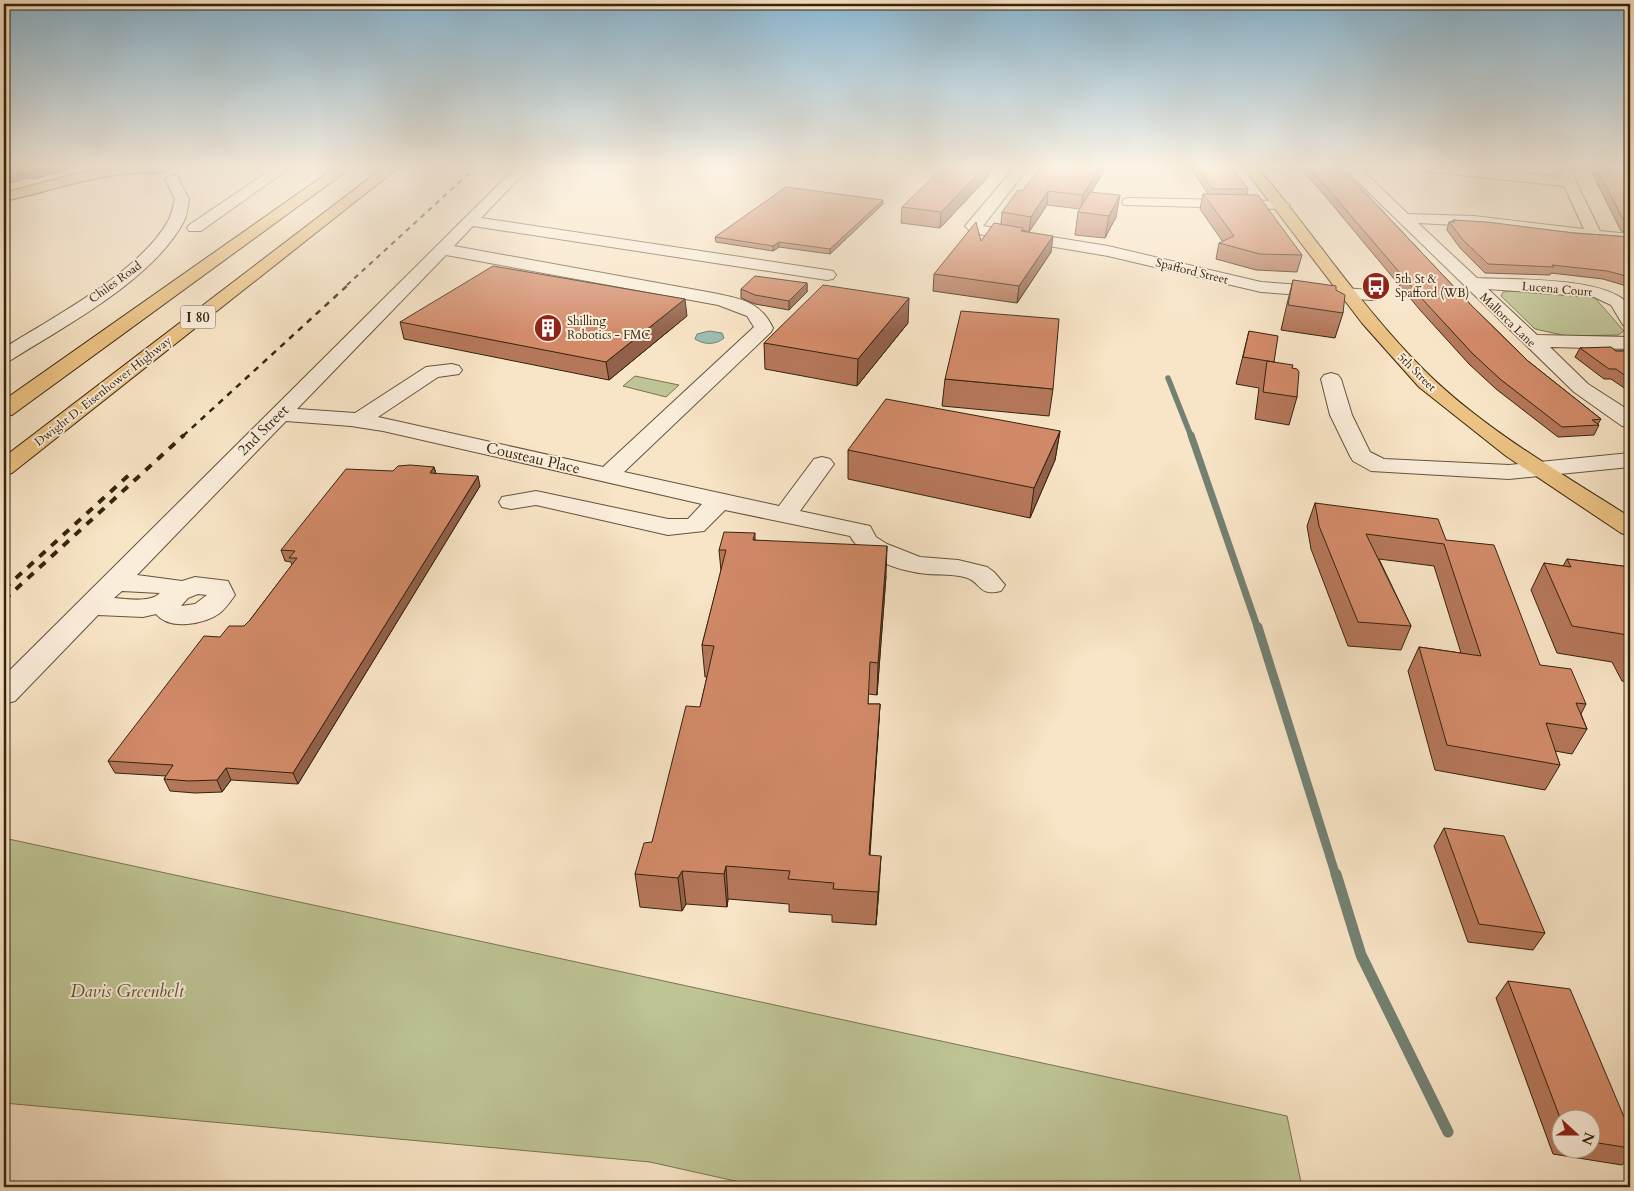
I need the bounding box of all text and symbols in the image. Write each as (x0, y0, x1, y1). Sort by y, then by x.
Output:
street label: Spafford Street (1154, 254, 1230, 288)
street label: Chiles Road (86, 257, 145, 306)
bus stop icon: 5th St & Spafford (WB) (1361, 271, 1391, 301)
place label: 5th St & Spafford (WB) (1395, 271, 1469, 301)
street label: Lucena Court (1521, 278, 1593, 300)
street label: Mallorca Lane (1477, 289, 1539, 351)
road number: I 80 (180, 306, 216, 328)
building icon: Shilling Robotics - FMC (533, 313, 563, 343)
place label: Shilling Robotics - FMC (567, 313, 651, 343)
street label: Dwight D. Eisenhower Highway (31, 332, 175, 450)
street label: 5th Street (1394, 349, 1440, 395)
street label: 2nd Street (233, 400, 293, 460)
street label: Cousteau Place (484, 437, 582, 479)
park label: Davis Greenbelt (70, 979, 185, 1004)
north arrow (1552, 1108, 1602, 1158)
text: N (1577, 1129, 1599, 1148)

